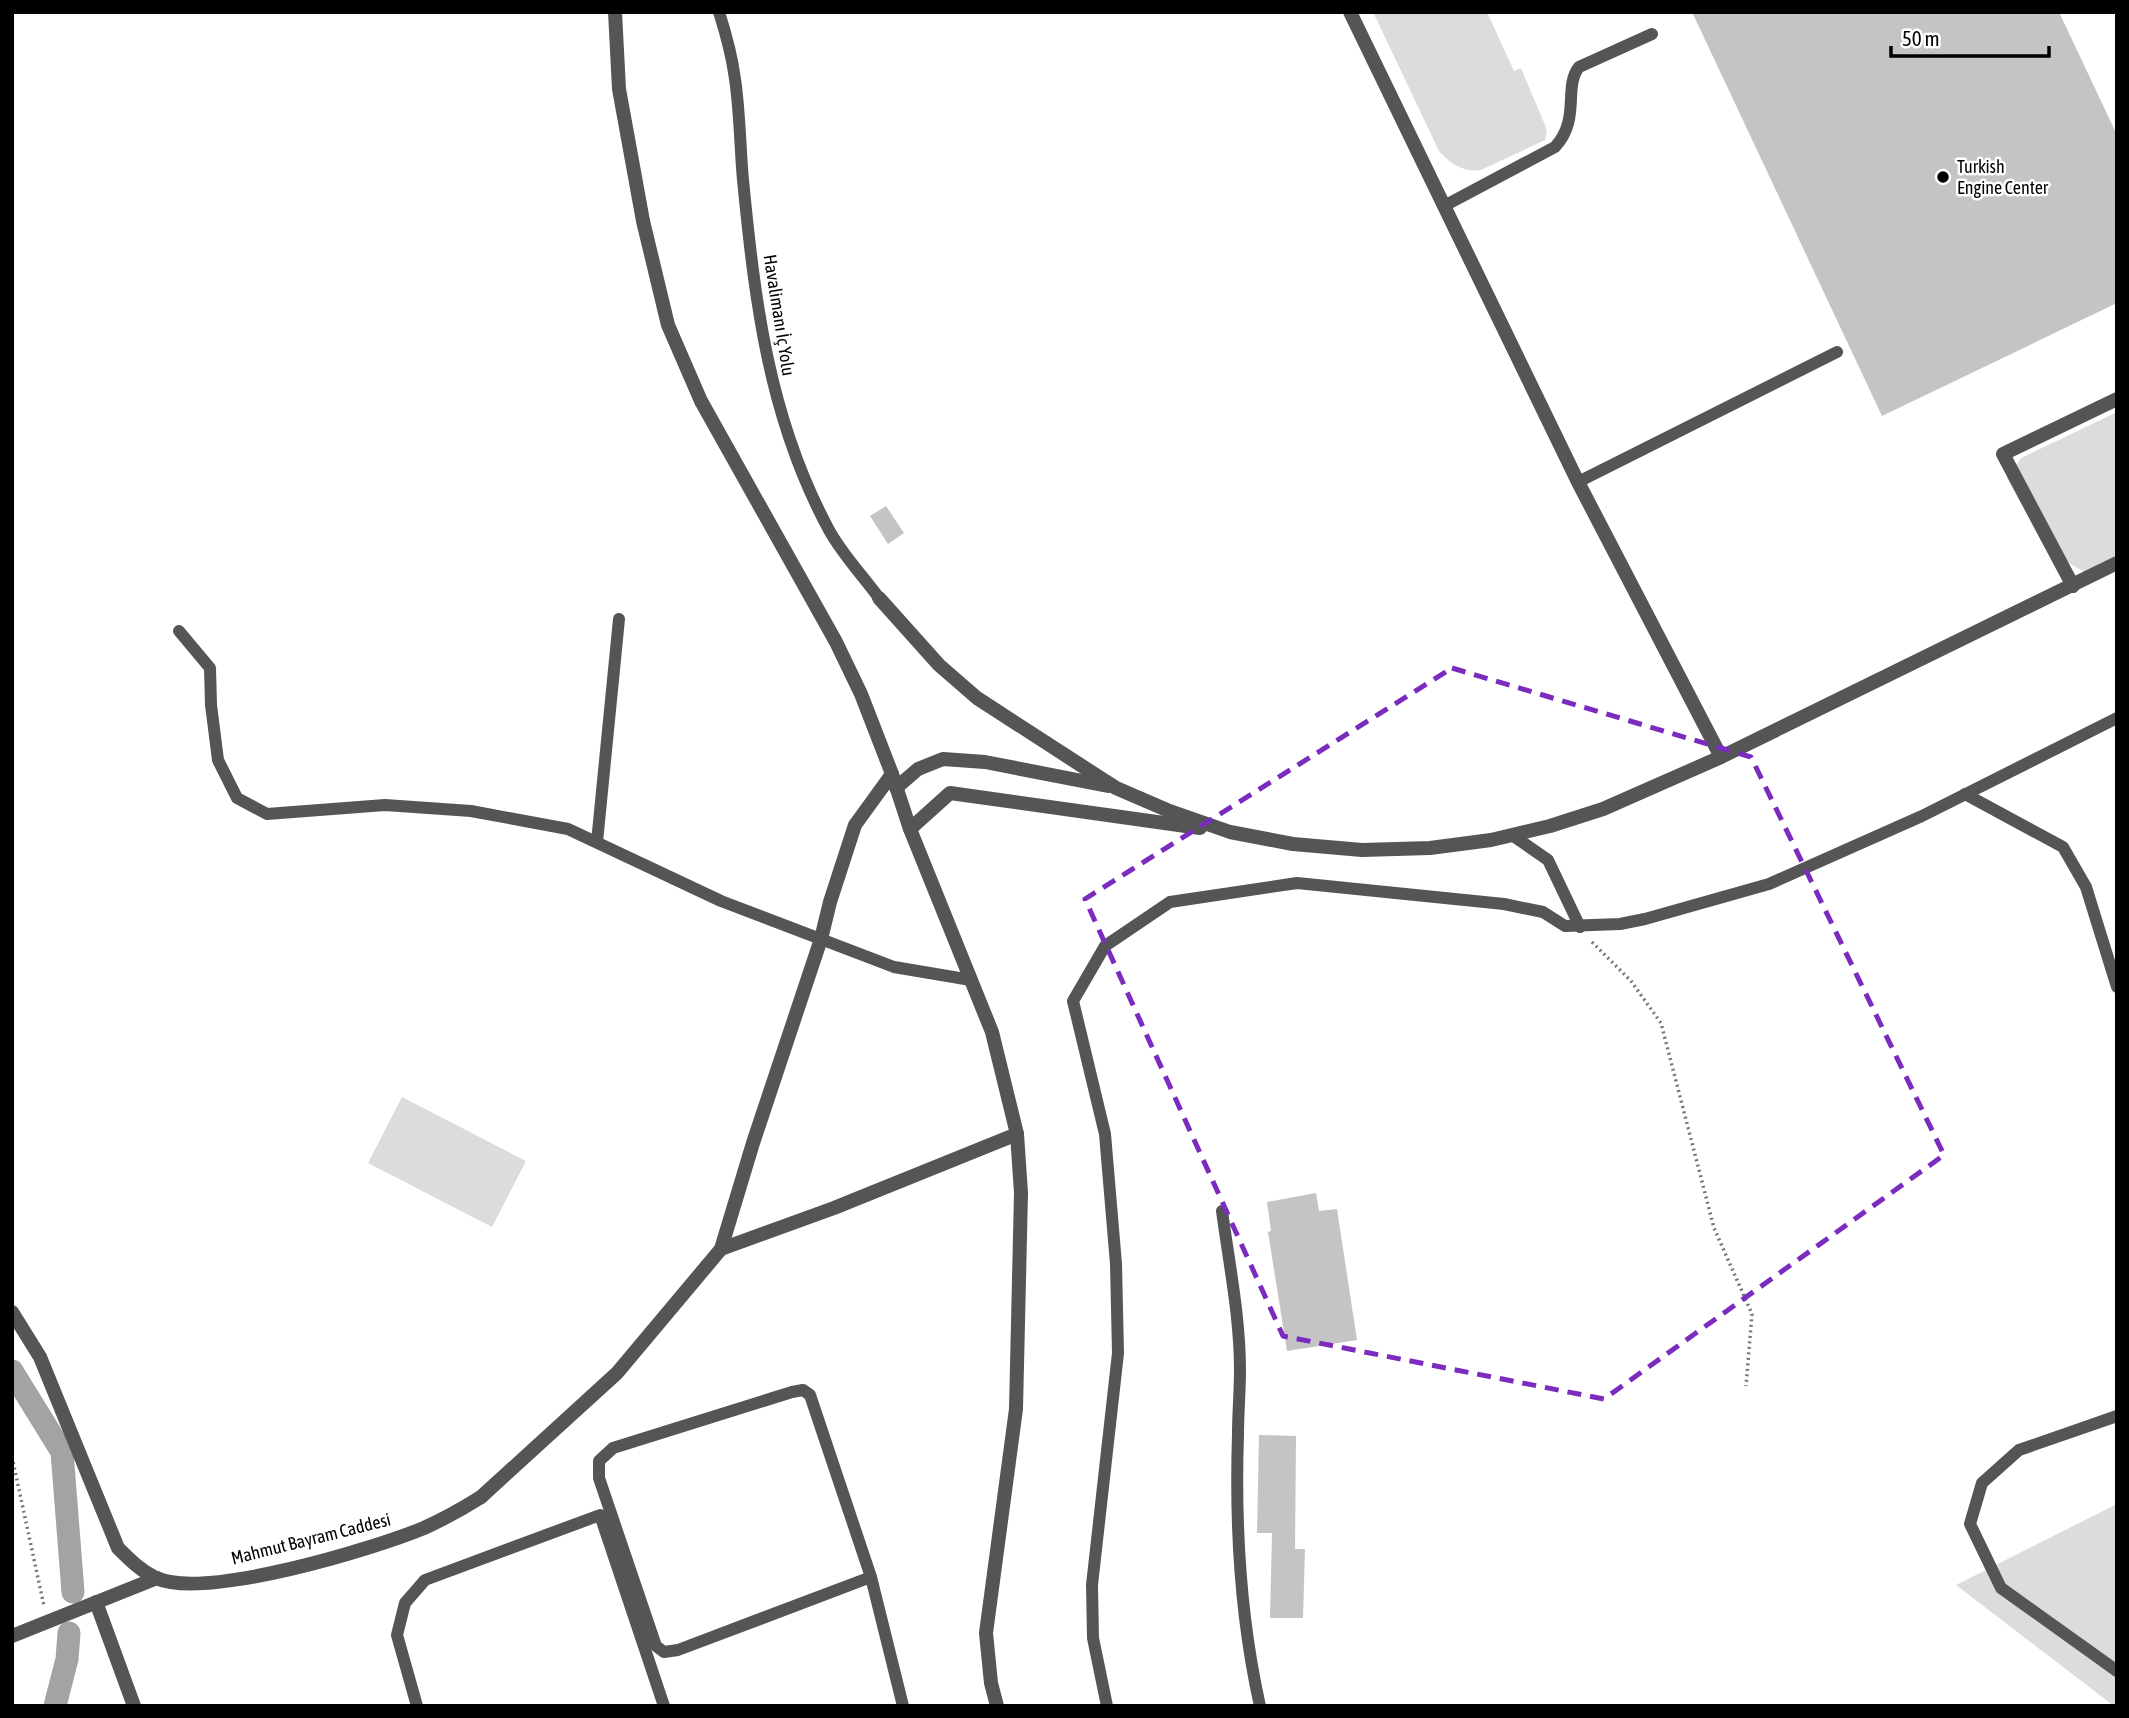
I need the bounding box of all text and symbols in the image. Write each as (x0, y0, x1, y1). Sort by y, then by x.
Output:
scale bar (1891, 14, 2048, 58)
text: 50 m (1902, 26, 1940, 50)
place label: Turkish Engine Center (1957, 156, 2049, 198)
marker: Turkish Engine Center (1935, 169, 1951, 185)
street label: Havalimanı İç Yolu (760, 253, 799, 377)
street label: Mahmut Bayram Caddesi (229, 1509, 393, 1569)

